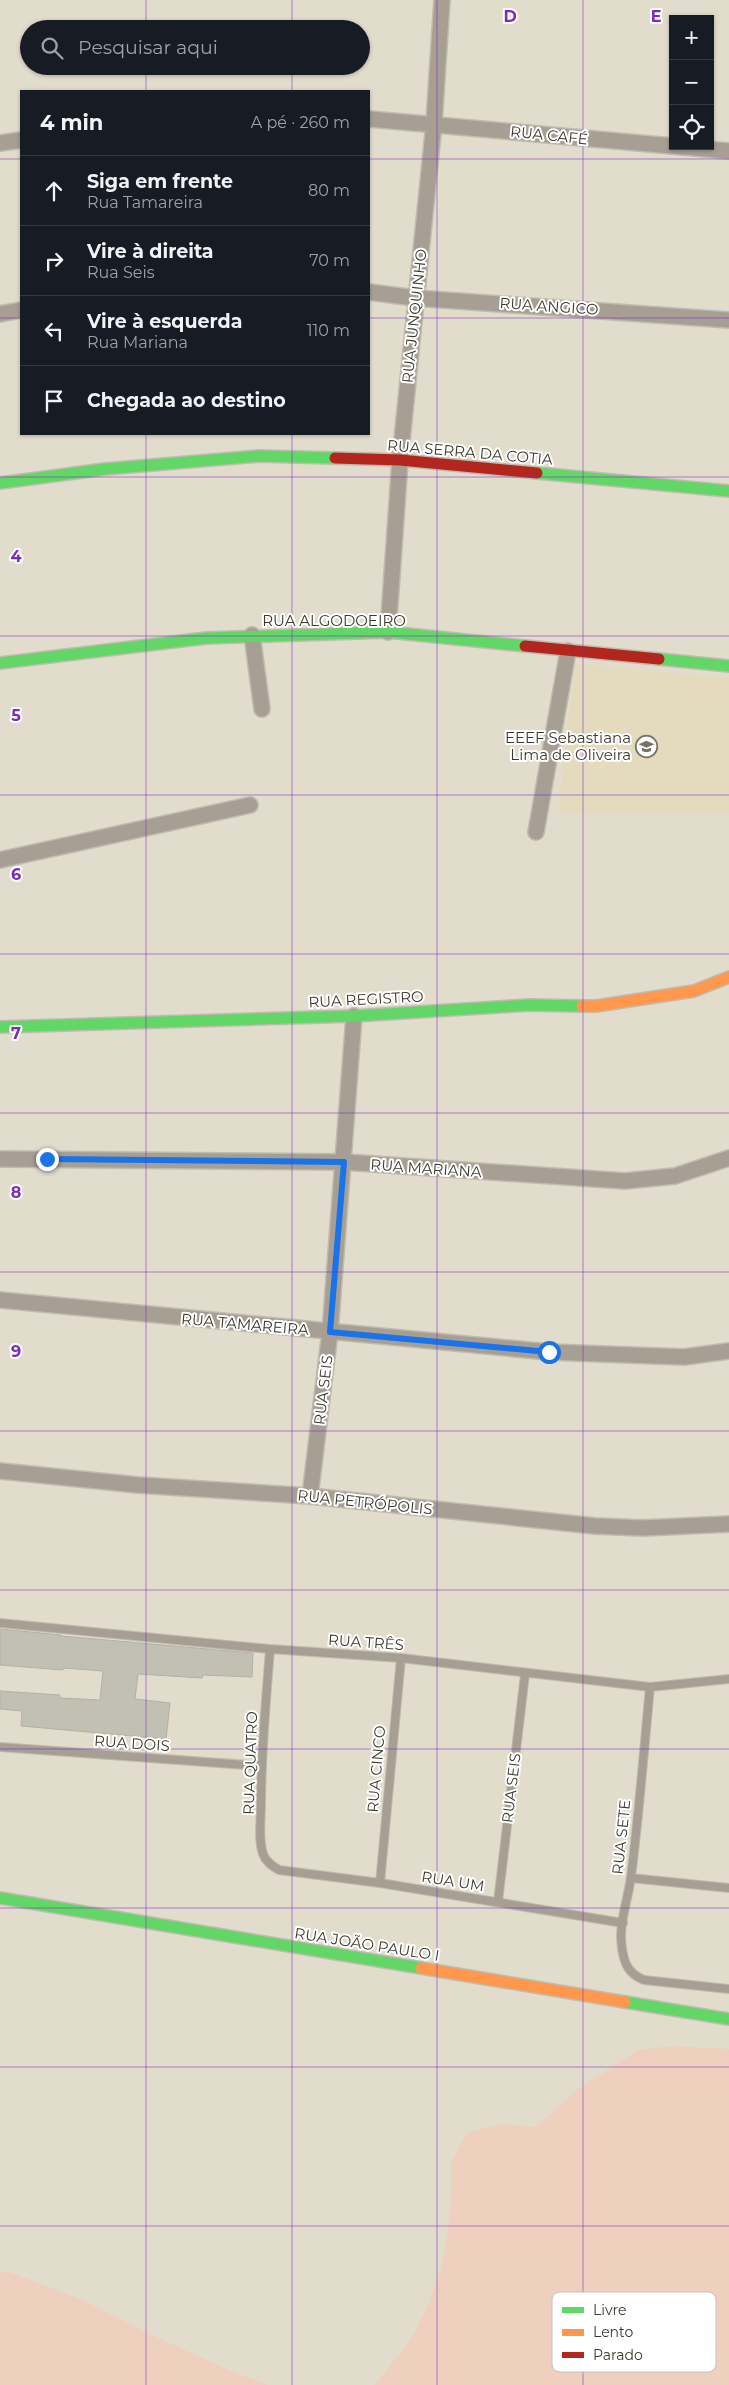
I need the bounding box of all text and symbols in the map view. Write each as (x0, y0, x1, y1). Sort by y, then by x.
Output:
text: D (503, 7, 517, 26)
text: E (651, 7, 661, 26)
map controls (669, 15, 714, 150)
button: + (669, 15, 714, 60)
search box (20, 20, 370, 75)
icon: search (38, 34, 66, 62)
text: Pesquisar aqui (78, 36, 218, 59)
button: − (669, 60, 714, 105)
button: locate (669, 105, 714, 150)
text: 4 min (40, 110, 103, 135)
text: A pé · 260 m (251, 113, 350, 132)
street label: RUA CAFÉ (509, 121, 589, 149)
text: Siga em frente (87, 170, 233, 193)
icon: ahead (40, 177, 68, 205)
text: 80 m (308, 181, 350, 200)
text: Rua Tamareira (87, 193, 203, 212)
text: Vire à direita (87, 240, 214, 263)
icon: right (40, 247, 68, 275)
street label: RUA JUNQUINHO (398, 248, 430, 384)
text: 70 m (309, 251, 350, 270)
text: Rua Seis (87, 263, 155, 282)
street label: RUA ANGICO (499, 293, 599, 319)
text: Vire à esquerda (87, 310, 242, 333)
icon: left (40, 317, 68, 345)
text: 110 m (307, 321, 350, 340)
text: Rua Mariana (87, 333, 188, 352)
icon: arrive (40, 387, 68, 415)
text: Chegada ao destino (87, 389, 286, 412)
street label: RUA SERRA DA COTIA (386, 435, 554, 469)
text: 4 (10, 547, 22, 566)
street label: RUA ALGODOEIRO (262, 611, 406, 630)
text: 5 (11, 706, 21, 725)
place label: EEEF Sebastiana Lima de Oliveira (505, 728, 631, 764)
school or university icon: EEEF Sebastiana Lima de Oliveira (635, 734, 659, 758)
text: 6 (11, 865, 21, 884)
street label: RUA REGISTRO (308, 986, 424, 1012)
text: 7 (11, 1024, 21, 1043)
route end (36, 1148, 59, 1171)
street label: RUA MARIANA (370, 1155, 482, 1181)
text: 8 (11, 1183, 21, 1202)
street label: RUA TAMAREIRA (180, 1309, 310, 1339)
route start (538, 1341, 561, 1364)
text: 9 (11, 1342, 21, 1361)
street label: RUA SEIS (309, 1354, 337, 1426)
street label: RUA PETRÓPOLIS (296, 1485, 434, 1519)
street label: RUA TRÊS (327, 1630, 405, 1654)
street label: RUA QUATRO (239, 1711, 261, 1815)
street label: RUA CINCO (363, 1725, 389, 1813)
street label: RUA DOIS (93, 1731, 171, 1755)
street label: RUA SEIS (497, 1752, 525, 1824)
street label: RUA SETE (608, 1799, 634, 1875)
street label: RUA UM (420, 1867, 486, 1895)
street label: RUA JOÃO PAULO I (293, 1923, 441, 1965)
legend (552, 2292, 716, 2372)
text: Livre (593, 2301, 627, 2319)
text: Lento (593, 2323, 633, 2341)
text: Parado (593, 2346, 643, 2364)

